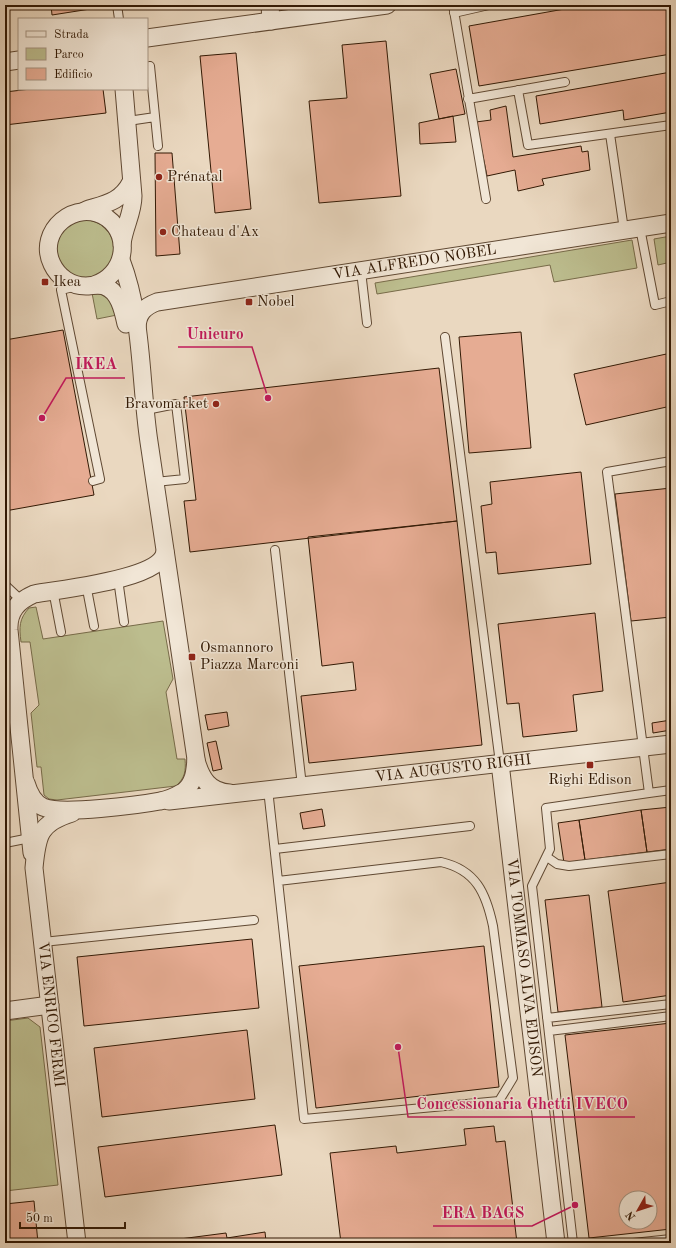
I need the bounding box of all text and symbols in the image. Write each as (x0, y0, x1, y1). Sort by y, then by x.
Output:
legend (18, 18, 148, 90)
text: Strada (54, 29, 89, 41)
text: Parco (54, 49, 84, 61)
text: Edificio (54, 69, 93, 81)
place label: Prénatal (167, 170, 222, 185)
marker: Prénatal (154, 172, 164, 182)
place label: Chateau d'Ax (171, 225, 259, 240)
marker: Chateau d'Ax (158, 227, 168, 237)
street label: VIA ALFREDO NOBEL (332, 242, 497, 282)
place label: Ikea (53, 275, 82, 290)
marker: Ikea (40, 277, 50, 287)
place label: Nobel (257, 295, 295, 310)
marker: Nobel (244, 297, 254, 307)
callout: Unieuro (178, 319, 252, 347)
text: Unieuro (186, 327, 244, 343)
callout: IKEA (66, 350, 125, 378)
text: IKEA (75, 357, 117, 373)
place label: Bravomarket (124, 397, 208, 412)
marker: Bravomarket (211, 399, 221, 409)
place label: Osmannoro Piazza Marconi (200, 641, 299, 673)
marker: Osmannoro Piazza Marconi (187, 652, 197, 662)
street label: VIA AUGUSTO RIGHI (374, 752, 532, 785)
marker: Righi Edison (585, 760, 595, 770)
place label: Righi Edison (548, 773, 632, 788)
street label: VIA TOMMASO ALVA EDISON (504, 857, 544, 1078)
street label: VIA ENRICO FERMI (35, 941, 67, 1088)
callout: Concessionaria Ghetti IVECO (408, 1089, 635, 1117)
text: Concessionaria Ghetti IVECO (416, 1097, 628, 1113)
north arrow (618, 1190, 658, 1230)
callout: ERA BAGS (433, 1198, 532, 1226)
scale bar (20, 1204, 125, 1230)
text: ERA BAGS (442, 1206, 524, 1222)
text: N (624, 1208, 638, 1222)
text: 50 m (26, 1212, 53, 1225)

